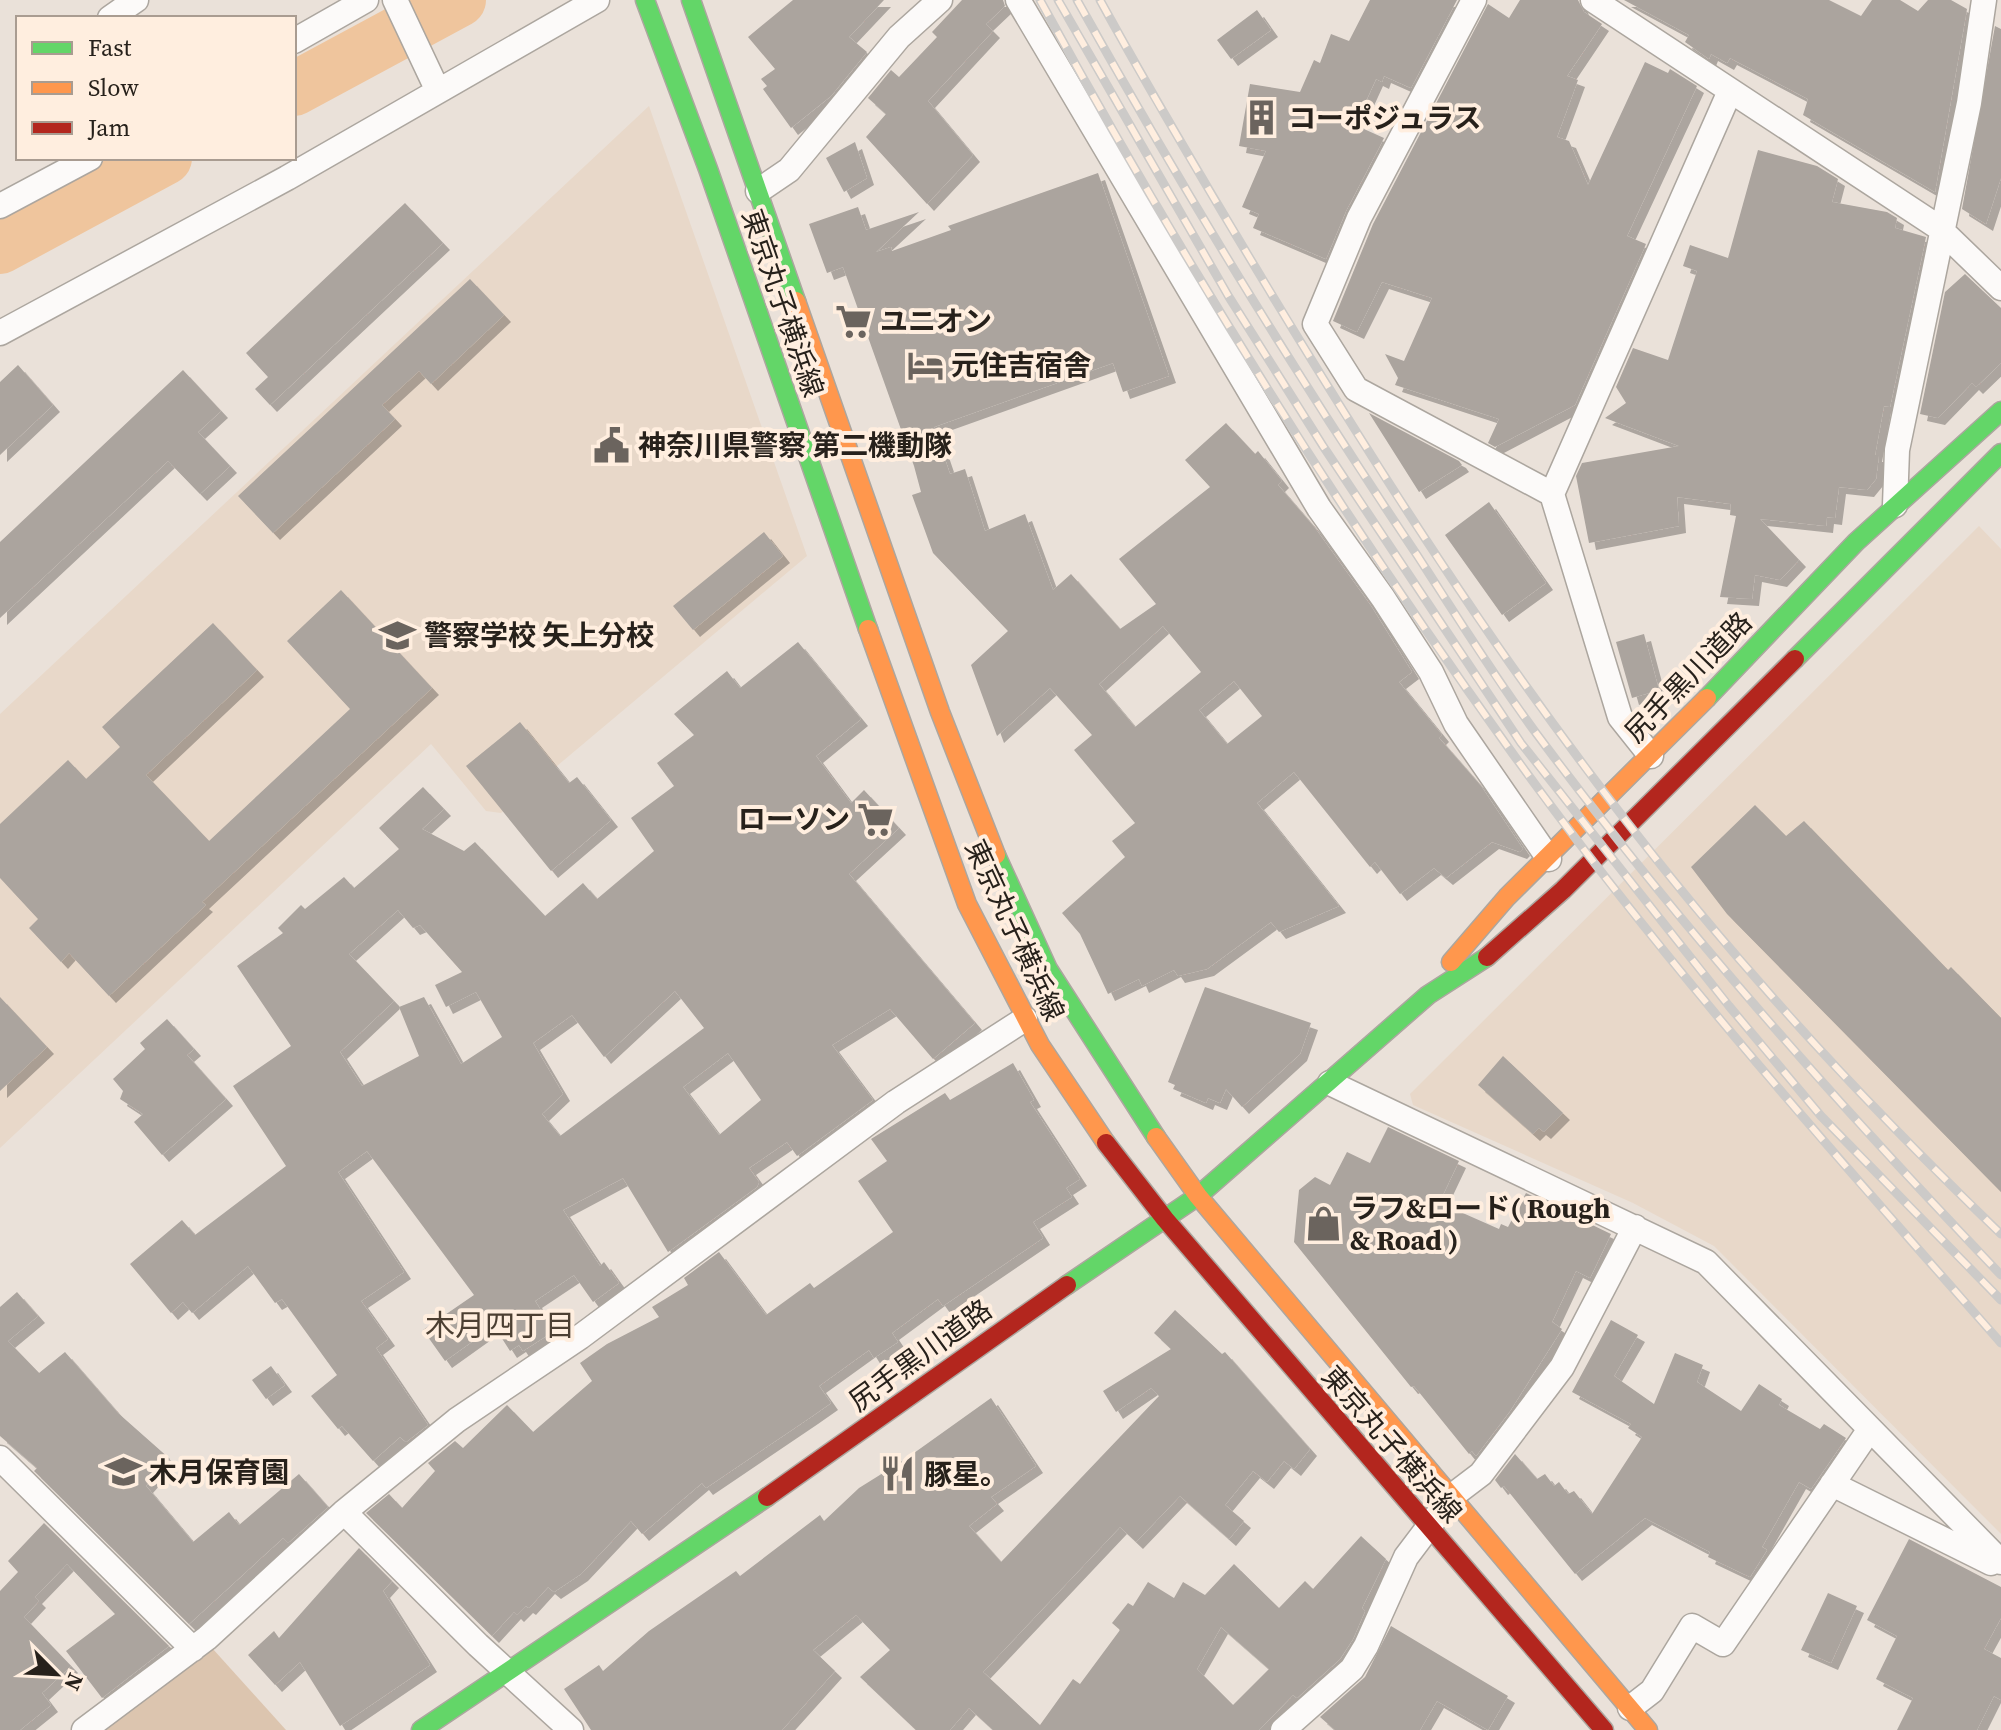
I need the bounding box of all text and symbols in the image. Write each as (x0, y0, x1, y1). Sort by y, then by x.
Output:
legend (16, 16, 296, 160)
text: Fast (88, 31, 132, 64)
text: Slow (88, 71, 139, 104)
building icon: コーポジュラス (1243, 99, 1281, 137)
place label: コーポジュラス (1288, 99, 1481, 137)
text: Jam (87, 111, 130, 144)
street label: 東京丸子横浜線 (733, 204, 833, 402)
supermarket icon: ユニオン (835, 302, 873, 340)
place label: ユニオン (880, 302, 992, 340)
hotel icon: 元住吉宿舎 (906, 346, 944, 384)
place label: 元住吉宿舎 (951, 346, 1091, 384)
public building icon: 神奈川県警察 第二機動隊 (593, 426, 631, 464)
place label: 神奈川県警察 第二機動隊 (638, 426, 952, 464)
street label: 尻手黒川道路 (1616, 603, 1760, 751)
school or university icon: 警察学校 矢上分校 (379, 616, 417, 654)
place label: 警察学校 矢上分校 (424, 616, 654, 654)
place label: ローソン (738, 800, 850, 838)
supermarket icon: ローソン (857, 800, 895, 838)
street label: 東京丸子横浜線 (956, 833, 1074, 1027)
place label: ラフ&ロード( Rough & Road ) (1350, 1189, 1611, 1259)
shop icon: ラフ&ロード( Rough & Road ) (1305, 1205, 1343, 1243)
street label: 尻手黒川道路 (841, 1290, 999, 1420)
district label: 木月四丁目 (425, 1305, 575, 1346)
street label: 東京丸子横浜線 (1313, 1358, 1471, 1530)
school or university icon: 木月保育園 (104, 1453, 142, 1491)
place label: 木月保育園 (149, 1453, 289, 1491)
restaurant icon: 豚星。 (879, 1455, 917, 1493)
place label: 豚星。 (924, 1455, 1008, 1493)
north arrow (16, 1634, 96, 1714)
text: N (57, 1669, 91, 1696)

